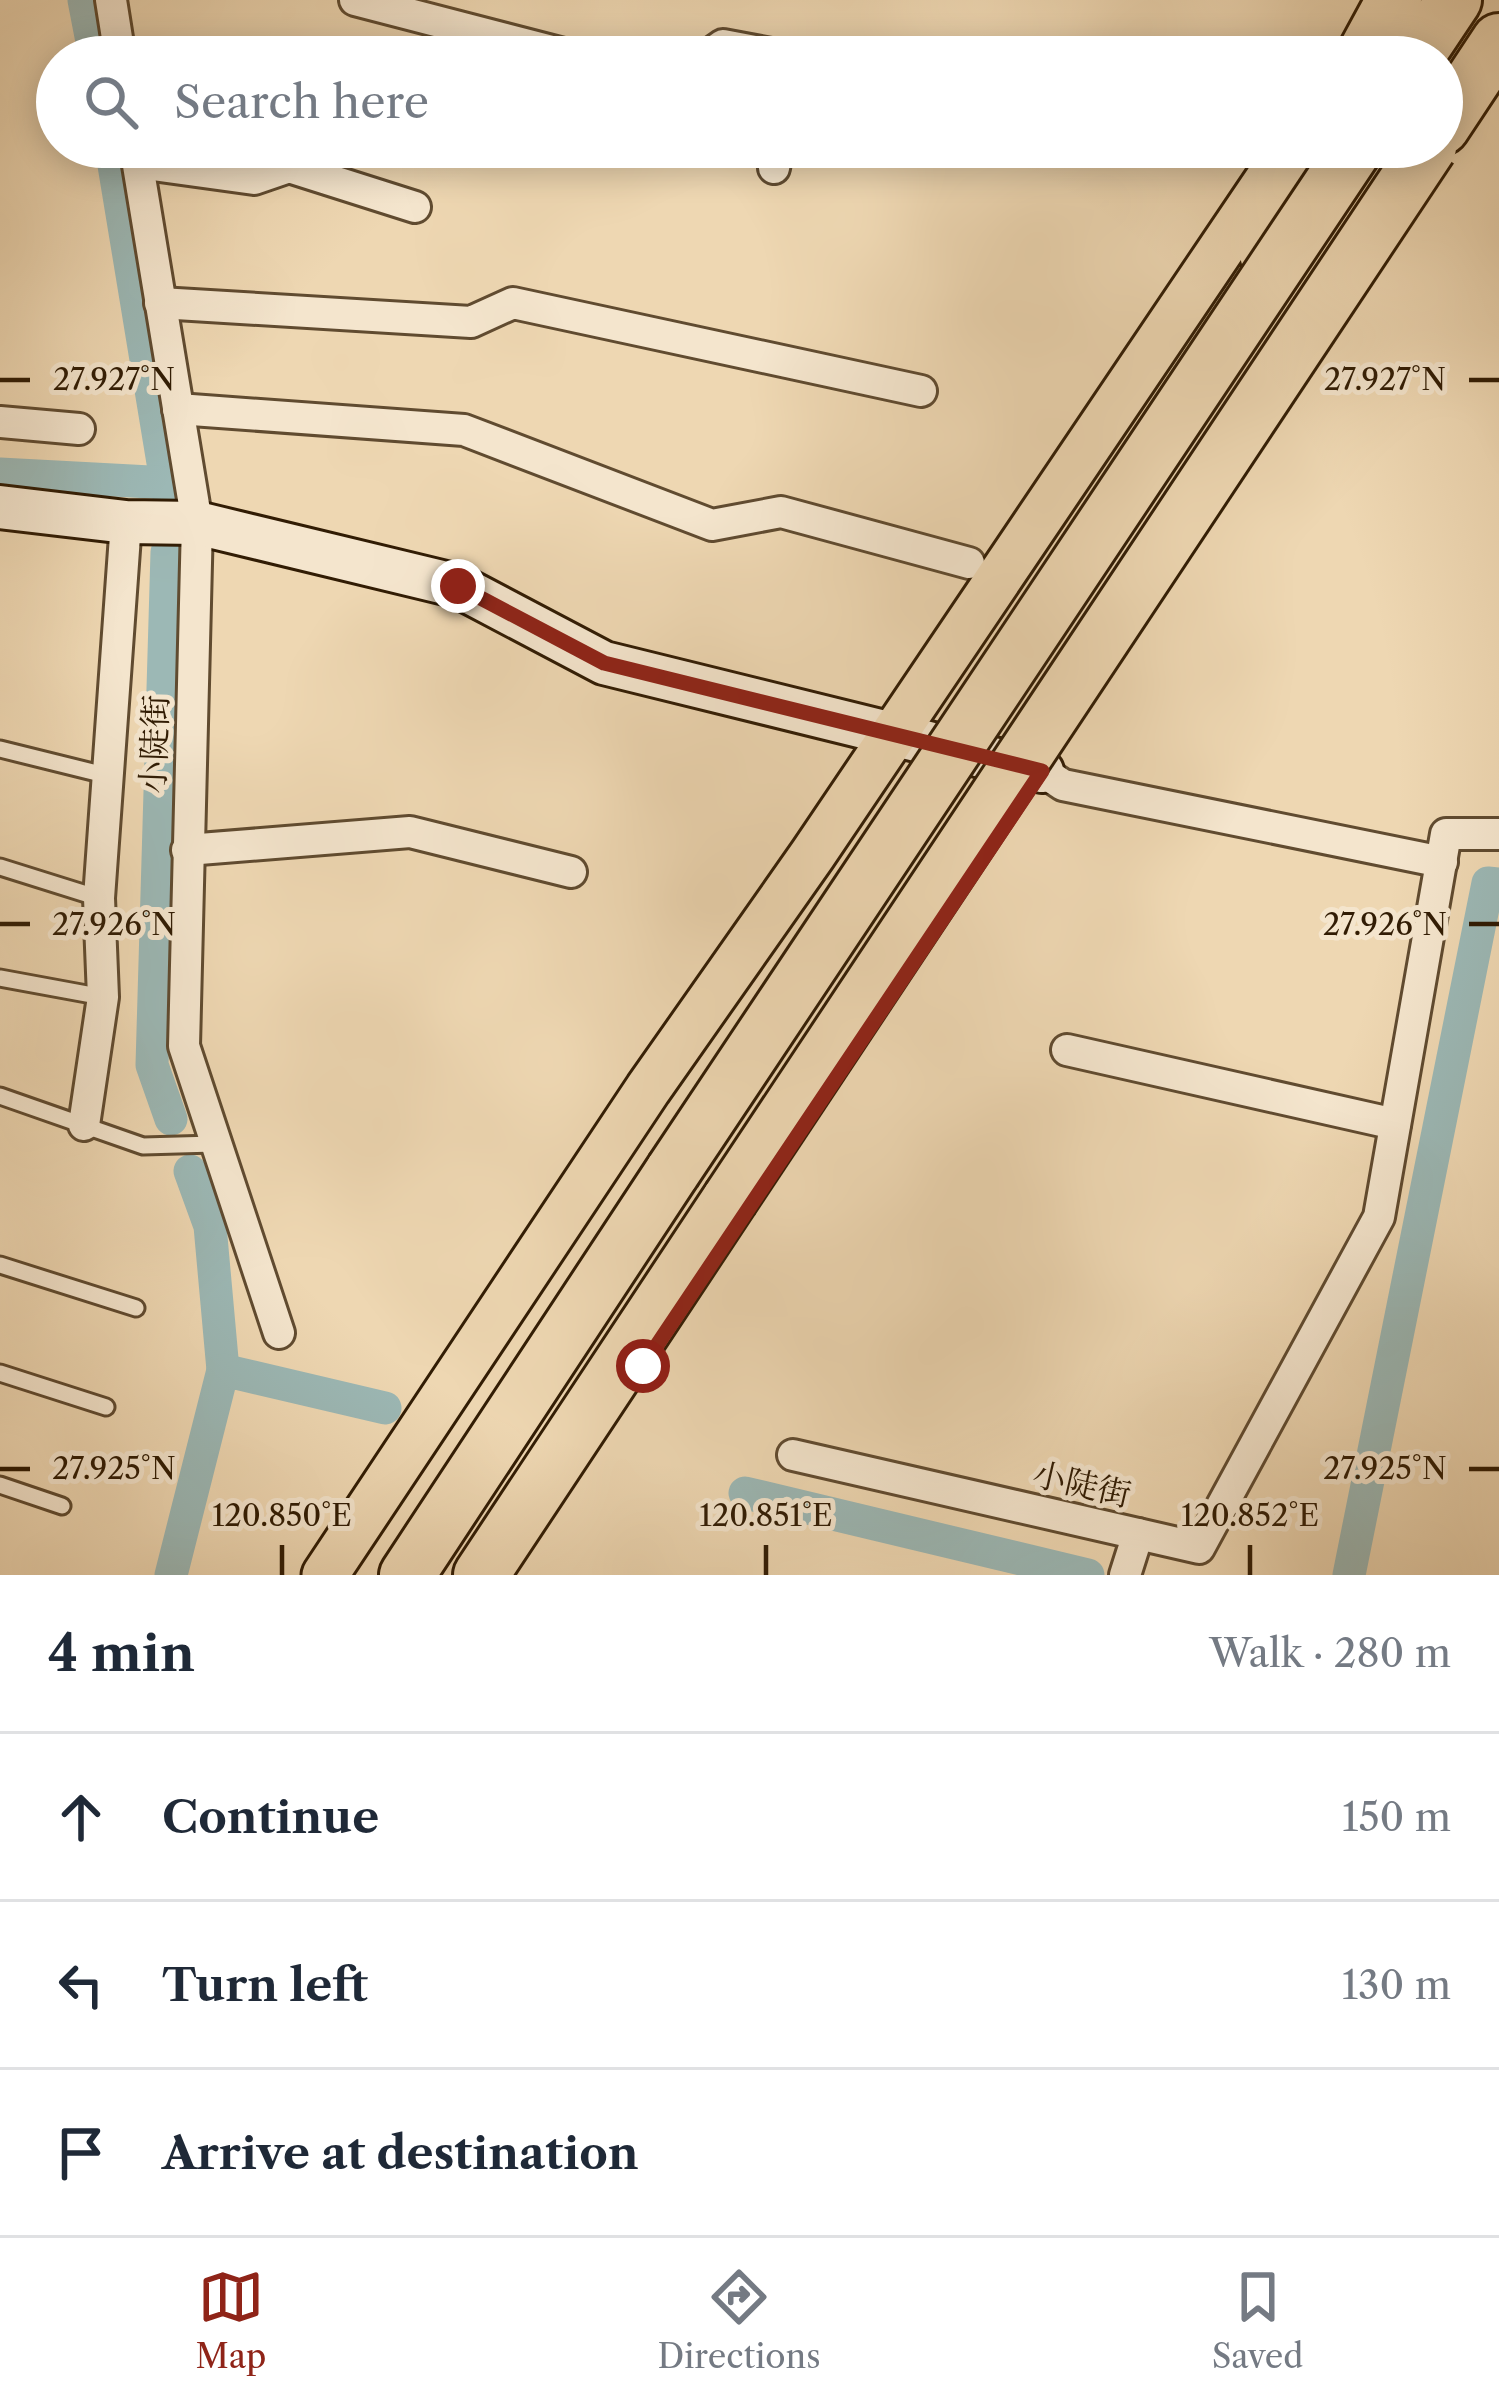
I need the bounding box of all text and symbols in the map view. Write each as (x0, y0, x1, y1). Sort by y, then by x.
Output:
search box (36, 36, 1463, 168)
icon: search (78, 69, 144, 135)
text: Search here (174, 74, 429, 130)
text: 27.927°N (53, 361, 175, 398)
text: 27.927°N (1324, 361, 1446, 398)
route end (431, 559, 485, 613)
street label: 小陡街 (132, 694, 177, 794)
text: 27.926°N (52, 906, 176, 943)
text: 27.926°N (1323, 906, 1447, 943)
route start (616, 1339, 670, 1393)
text: 27.925°N (52, 1450, 176, 1487)
text: 27.925°N (1323, 1450, 1447, 1487)
street label: 小陡街 (1029, 1453, 1135, 1516)
text: 120.850°E (212, 1497, 352, 1534)
text: 120.851°E (699, 1497, 833, 1534)
text: 120.852°E (1181, 1497, 1319, 1534)
text: 4 min (48, 1622, 195, 1684)
text: Walk · 280 m (1209, 1629, 1451, 1677)
icon: ahead (48, 1784, 114, 1850)
text: Continue (162, 1789, 379, 1845)
text: 150 m (1342, 1793, 1451, 1841)
icon: left (48, 1952, 114, 2018)
text: Turn left (162, 1957, 368, 2013)
text: 130 m (1342, 1961, 1451, 2009)
icon: arrive (48, 2120, 114, 2186)
text: Arrive at destination (162, 2125, 639, 2181)
tab: Map (196, 2264, 266, 2377)
tab: Directions (658, 2264, 821, 2377)
tab: Saved (1212, 2264, 1303, 2377)

